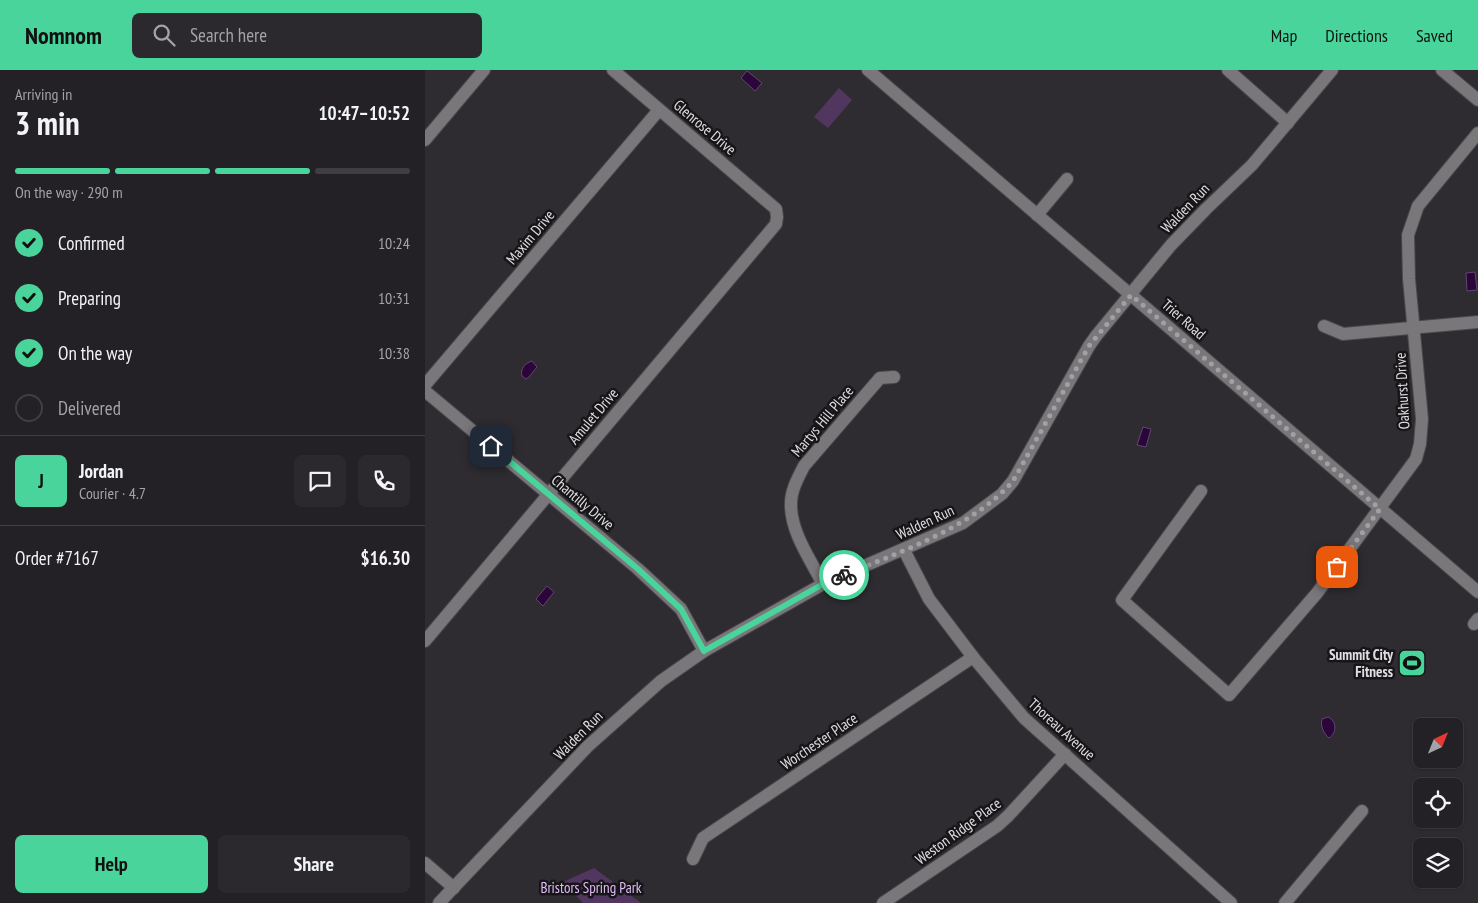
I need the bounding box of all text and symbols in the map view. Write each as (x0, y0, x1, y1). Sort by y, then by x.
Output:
search box (132, 13, 482, 58)
text: Nomnom (25, 20, 102, 51)
icon: search (150, 21, 178, 49)
text: Search here (190, 23, 267, 47)
text: Map (1271, 24, 1297, 47)
text: Directions (1325, 24, 1388, 47)
text: Saved (1416, 24, 1453, 47)
text: Arriving in (15, 84, 72, 104)
street label: Glenrose Drive (670, 95, 740, 159)
text: 10:47–10:52 (318, 101, 410, 125)
text: 3 min (15, 102, 80, 144)
street label: Walden Run (1157, 179, 1213, 237)
text: On the way · 290 m (15, 182, 123, 202)
street label: Maxim Drive (502, 206, 558, 268)
icon: check (15, 229, 43, 257)
text: Confirmed (58, 231, 125, 255)
text: 10:24 (378, 233, 410, 253)
icon: check (15, 284, 43, 312)
text: Preparing (58, 286, 121, 310)
text: 10:31 (378, 288, 410, 308)
street label: Trier Road (1158, 295, 1210, 343)
icon: check (15, 339, 43, 367)
text: On the way (58, 341, 132, 365)
text: 10:38 (378, 343, 410, 363)
street label: Oakhurst Drive (1391, 352, 1413, 430)
street label: Martys Hill Place (787, 382, 857, 460)
street label: Amulet Drive (564, 384, 622, 448)
text: Delivered (58, 396, 121, 420)
pin (470, 425, 512, 467)
icon: home (477, 432, 505, 460)
button: chat (294, 455, 346, 507)
button: phone (358, 455, 410, 507)
text: Jordan (79, 459, 123, 483)
text: J (38, 469, 44, 493)
street label: Chantilly Drive (548, 470, 618, 534)
text: Courier · 4.7 (79, 483, 146, 503)
street label: Walden Run (893, 500, 957, 544)
text: Order #7167 (15, 546, 99, 570)
text: $16.30 (361, 546, 410, 570)
pin (1316, 546, 1358, 588)
courier (819, 550, 869, 600)
icon: bag (1323, 553, 1351, 581)
icon: bike (830, 561, 858, 589)
place label: Summit City Fitness (1329, 645, 1394, 681)
sports icon: Summit City Fitness (1397, 648, 1427, 678)
street label: Thoreau Avenue (1025, 694, 1099, 764)
street label: Walden Run (549, 706, 607, 764)
street label: Worchester Place (777, 708, 861, 774)
north arrow (1413, 718, 1463, 768)
map controls (1413, 718, 1463, 888)
button: locate (1413, 778, 1463, 828)
street label: Weston Ridge Place (911, 794, 1005, 868)
button: Help (15, 835, 208, 893)
button: Share (218, 835, 410, 893)
button: layers (1413, 838, 1463, 888)
park label: Bristors Spring Park (540, 878, 642, 897)

